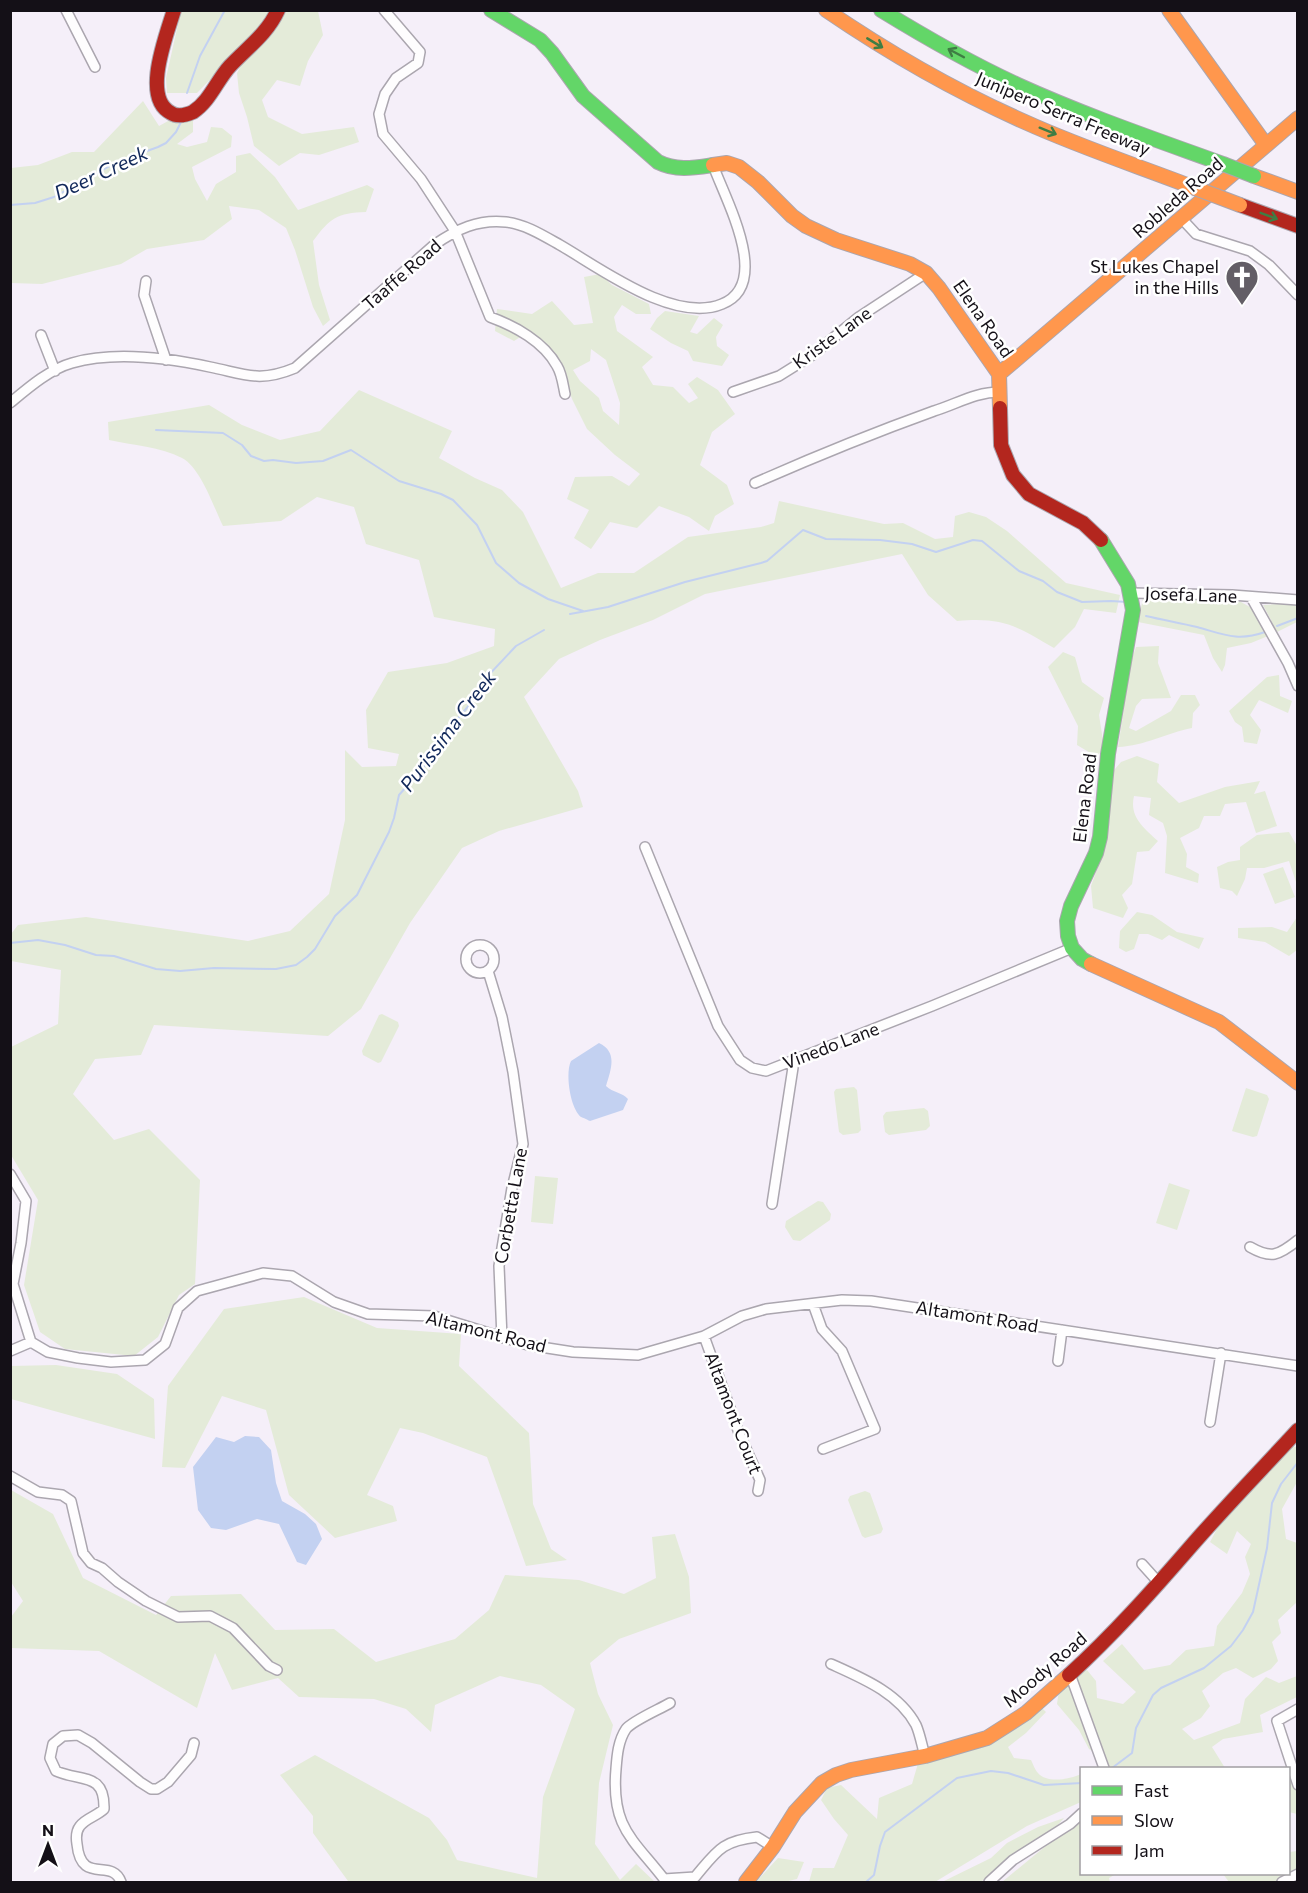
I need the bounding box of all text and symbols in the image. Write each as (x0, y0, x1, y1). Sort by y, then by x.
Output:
one-way arrow (866, 37, 883, 49)
one-way arrow (947, 47, 965, 59)
street label: Junipero Serra Freeway (973, 66, 1154, 160)
one-way arrow (1039, 126, 1057, 137)
water label: Deer Creek (50, 139, 152, 204)
street label: Robleda Road (1128, 152, 1227, 242)
one-way arrow (1259, 211, 1278, 222)
street label: Taaffe Road (357, 234, 445, 314)
place label: St Lukes Chapel in the Hills (1090, 255, 1219, 298)
church icon: St Lukes Chapel in the Hills (1224, 259, 1260, 306)
street label: Elena Road (949, 275, 1019, 362)
street label: Kriste Lane (788, 301, 875, 373)
street label: Josefa Lane (1144, 581, 1238, 607)
water label: Purissima Creek (394, 664, 501, 796)
street label: Elena Road (1068, 752, 1100, 844)
street label: Vinedo Lane (780, 1017, 882, 1073)
street label: Corbetta Lane (489, 1146, 531, 1266)
street label: Altamont Road (914, 1295, 1040, 1337)
street label: Altamont Road (424, 1305, 549, 1357)
street label: Altamont Court (701, 1348, 767, 1477)
street label: Moody Road (998, 1627, 1091, 1712)
legend (1080, 1767, 1290, 1875)
text: Fast (1134, 1779, 1169, 1801)
text: Slow (1134, 1809, 1174, 1831)
north arrow (18, 1815, 78, 1875)
text: N (42, 1820, 54, 1839)
text: Jam (1134, 1839, 1164, 1861)

